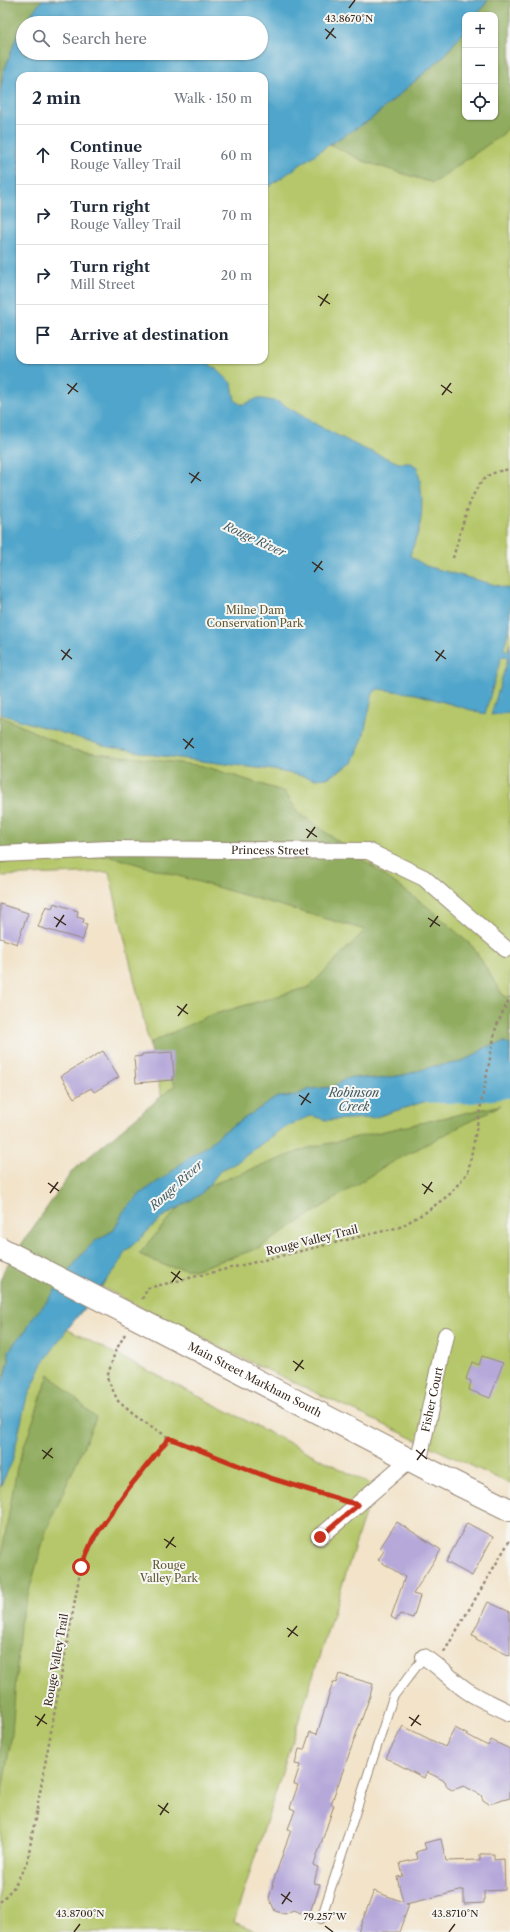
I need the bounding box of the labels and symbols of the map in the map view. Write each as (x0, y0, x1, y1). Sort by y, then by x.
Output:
text: 43.8670°N (325, 12, 373, 25)
water label: Rouge River (221, 518, 290, 561)
park label: Milne Dam Conservation Park (207, 603, 304, 630)
street label: Princess Street (231, 843, 309, 858)
water label: Robinson Creek (328, 1085, 379, 1114)
water label: Rouge River (145, 1156, 207, 1214)
street label: Rouge Valley Trail (265, 1222, 360, 1258)
street label: Main Street Markham South (186, 1339, 324, 1420)
street label: Fisher Court (418, 1366, 446, 1433)
route end (311, 1528, 329, 1546)
route start (72, 1558, 90, 1576)
park label: Rouge Valley Park (139, 1558, 199, 1585)
street label: Rouge Valley Trail (41, 1612, 71, 1708)
text: 43.8700°N (55, 1907, 105, 1920)
text: 43.8710°N (432, 1907, 478, 1920)
text: 79.257°W (303, 1910, 348, 1923)

